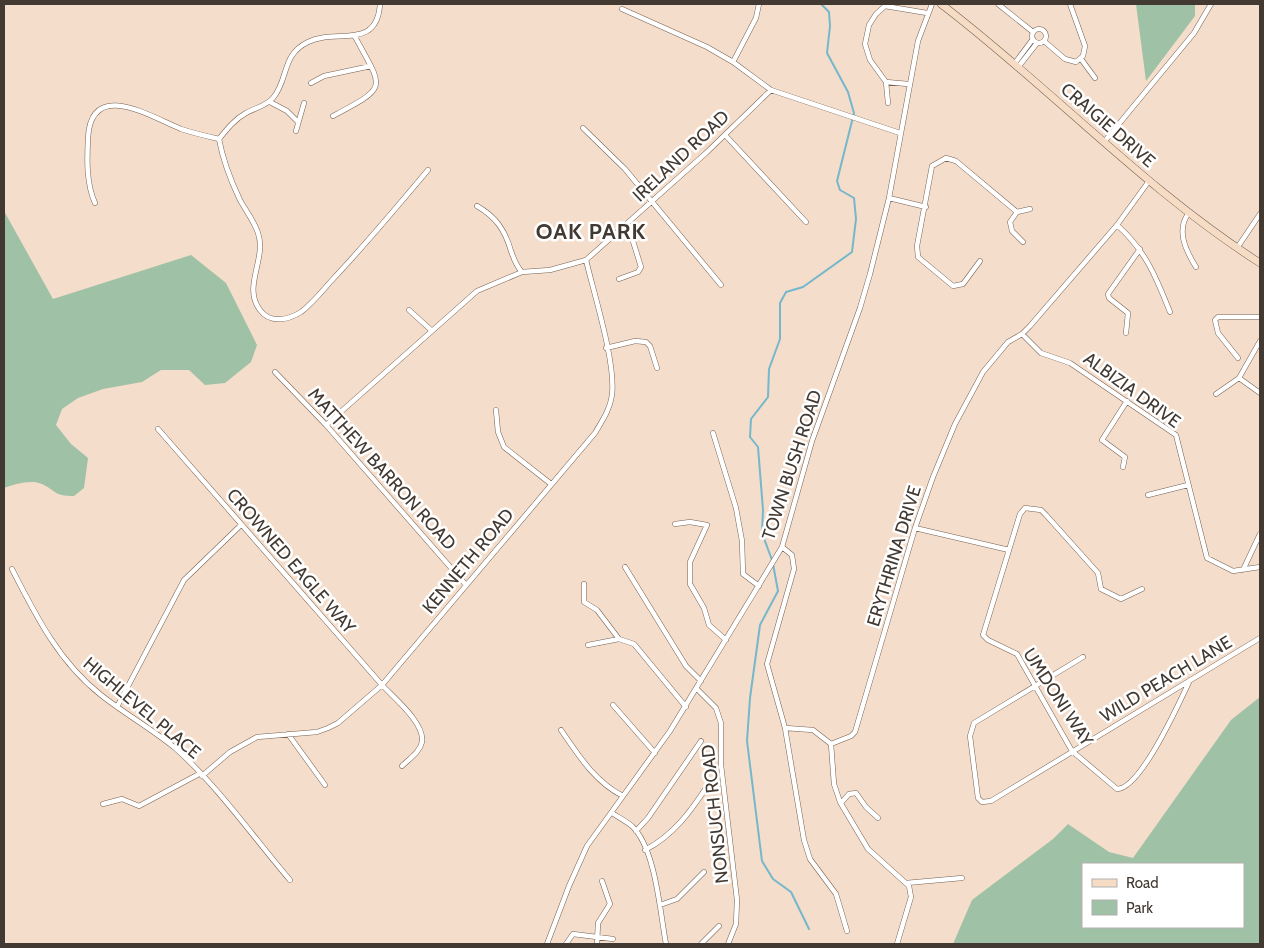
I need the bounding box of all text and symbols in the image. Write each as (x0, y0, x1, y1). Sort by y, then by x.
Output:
street label: CRAIGIE DRIVE (1056, 78, 1160, 172)
street label: IRELAND ROAD (628, 106, 734, 206)
district label: OAK PARK (536, 218, 646, 245)
street label: ALBIZIA DRIVE (1079, 347, 1185, 433)
street label: MATTHEW BARRON ROAD (303, 383, 461, 555)
street label: TOWN BUSH ROAD (757, 387, 827, 543)
street label: ERYTHRINA DRIVE (862, 483, 926, 629)
street label: CROWNED EAGLE WAY (222, 484, 360, 639)
street label: KENNETH ROAD (418, 504, 518, 618)
street label: WILD PEACH LANE (1096, 631, 1236, 727)
street label: UMDONI WAY (1018, 644, 1098, 751)
street label: HIGHLEVEL PLACE (79, 653, 205, 763)
street label: NONSUCH ROAD (697, 744, 733, 884)
legend (1082, 863, 1244, 928)
text: Road (1126, 874, 1159, 892)
text: Park (1126, 899, 1153, 917)

